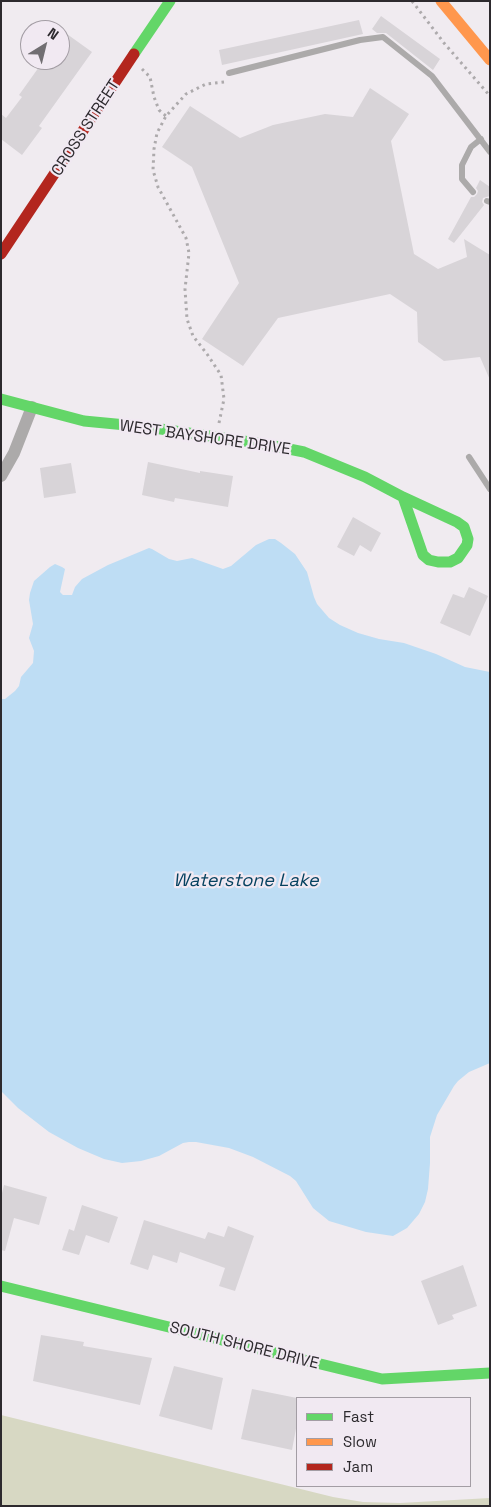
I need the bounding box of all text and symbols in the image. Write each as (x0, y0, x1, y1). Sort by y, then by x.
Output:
north arrow (20, 20, 70, 70)
text: N (44, 24, 62, 44)
street label: CROSS STREET (48, 76, 124, 180)
street label: WEST BAYSHORE DRIVE (118, 416, 292, 460)
water label: Waterstone Lake (173, 870, 319, 892)
street label: SOUTH SHORE DRIVE (167, 1318, 321, 1374)
legend (296, 1397, 471, 1487)
text: Fast (343, 1407, 374, 1426)
text: Slow (343, 1432, 377, 1451)
text: Jam (343, 1457, 373, 1476)

